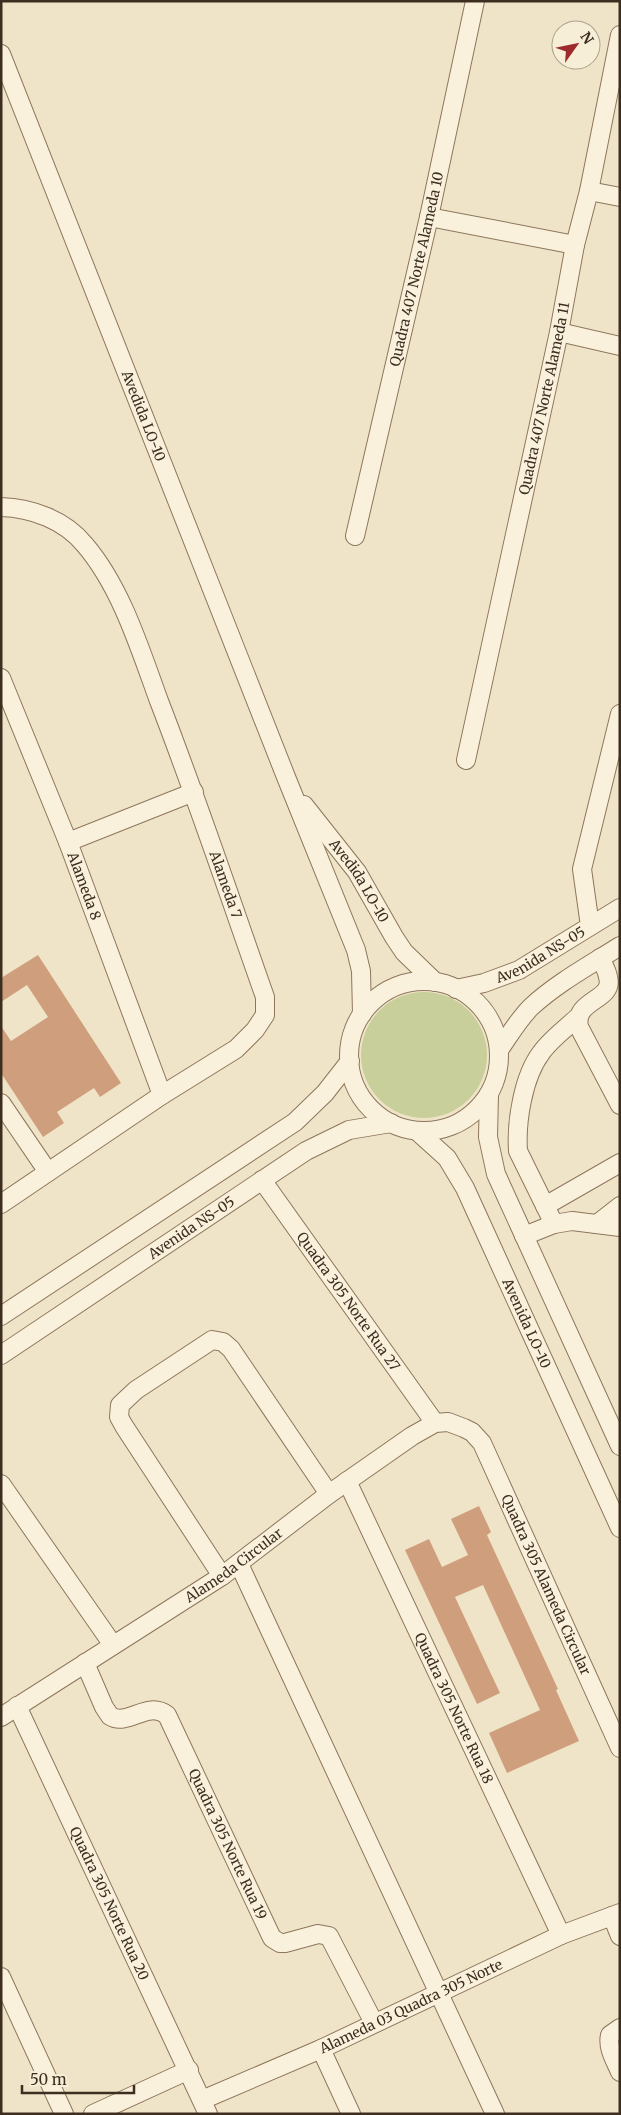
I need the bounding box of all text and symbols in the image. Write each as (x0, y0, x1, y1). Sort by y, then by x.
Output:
north arrow (551, 20, 601, 70)
text: N (576, 28, 597, 47)
street label: Quadra 407 Norte Alameda 10 (386, 170, 447, 368)
street label: Quadra 407 Norte Alameda 11 (515, 301, 573, 496)
street label: Avedida LO-10 (117, 367, 170, 464)
street label: Avedida LO-10 (325, 835, 393, 926)
street label: Alameda 7 (205, 847, 246, 921)
street label: Alameda 8 (63, 849, 105, 922)
street label: Avenida NS-05 (492, 923, 589, 987)
street label: Avenida NS-05 (144, 1192, 238, 1264)
street label: Quadra 305 Norte Rua 27 (293, 1228, 404, 1374)
street label: Avenida LO-10 (498, 1275, 555, 1371)
street label: Quadra 305 Alameda Circular (497, 1491, 595, 1678)
street label: Alameda Circular (181, 1524, 286, 1607)
street label: Quadra 305 Norte Rua 18 (411, 1630, 497, 1786)
street label: Quadra 305 Norte Rua 19 (185, 1766, 271, 1922)
street label: Quadra 305 Norte Rua 20 (66, 1824, 153, 1983)
street label: Alameda 03 Quadra 305 Norte (316, 1955, 505, 2058)
scale bar (22, 2062, 135, 2094)
text: 50 m (30, 2070, 67, 2089)

